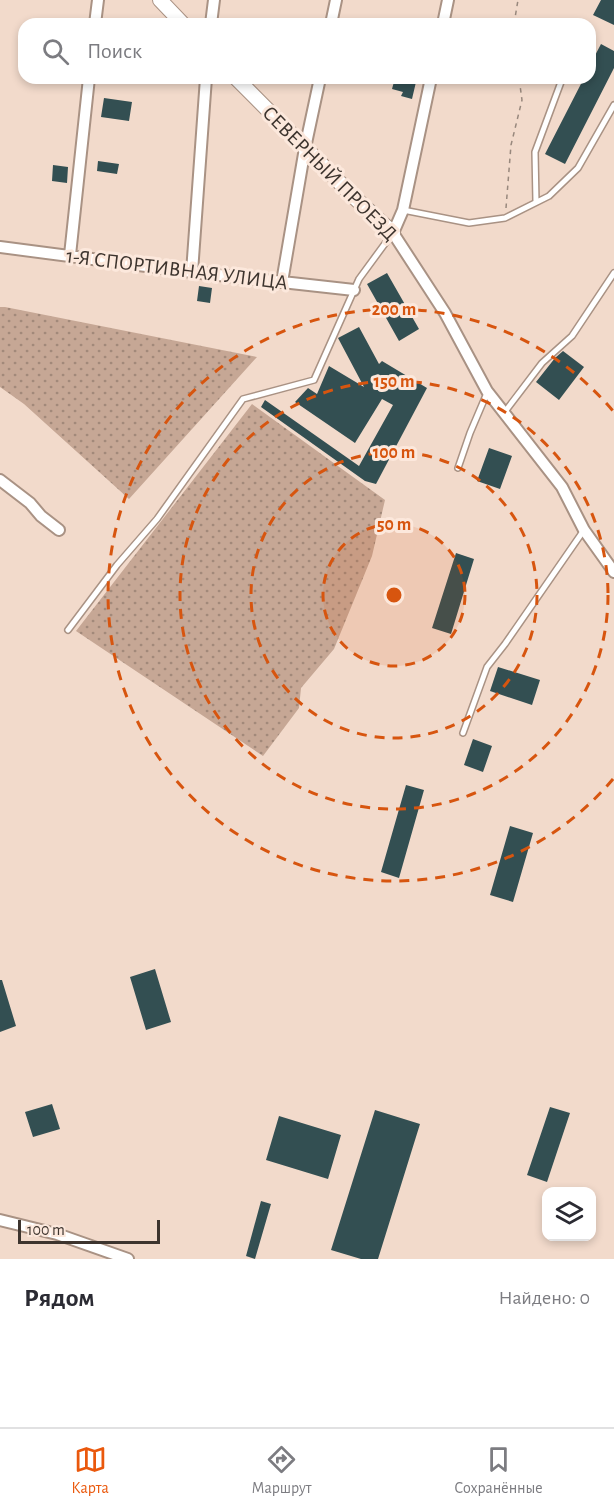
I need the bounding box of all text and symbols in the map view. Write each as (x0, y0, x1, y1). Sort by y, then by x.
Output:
search box (18, 18, 596, 84)
icon: search (39, 35, 72, 68)
text: Поиск (87, 40, 142, 62)
street label: СЕВЕРНЫЙ ПРОЕЗД (258, 101, 402, 245)
street label: 1-Я СПОРТИВНАЯ УЛИЦА (65, 245, 289, 294)
text: 200 m (372, 301, 416, 319)
text: 150 m (374, 373, 414, 391)
text: 100 m (373, 444, 415, 462)
text: 50 m (377, 516, 411, 534)
centre of rings (384, 585, 404, 605)
map controls (542, 1187, 596, 1241)
button: layers (542, 1187, 596, 1241)
scale bar (18, 1217, 160, 1244)
text: 100 m (27, 1222, 65, 1238)
text: Рядом (24, 1285, 95, 1311)
text: Найдено: 0 (499, 1288, 590, 1308)
tab: Карта (71, 1443, 109, 1498)
tab: Маршрут (251, 1443, 312, 1498)
tab: Сохранённые (454, 1443, 543, 1498)

